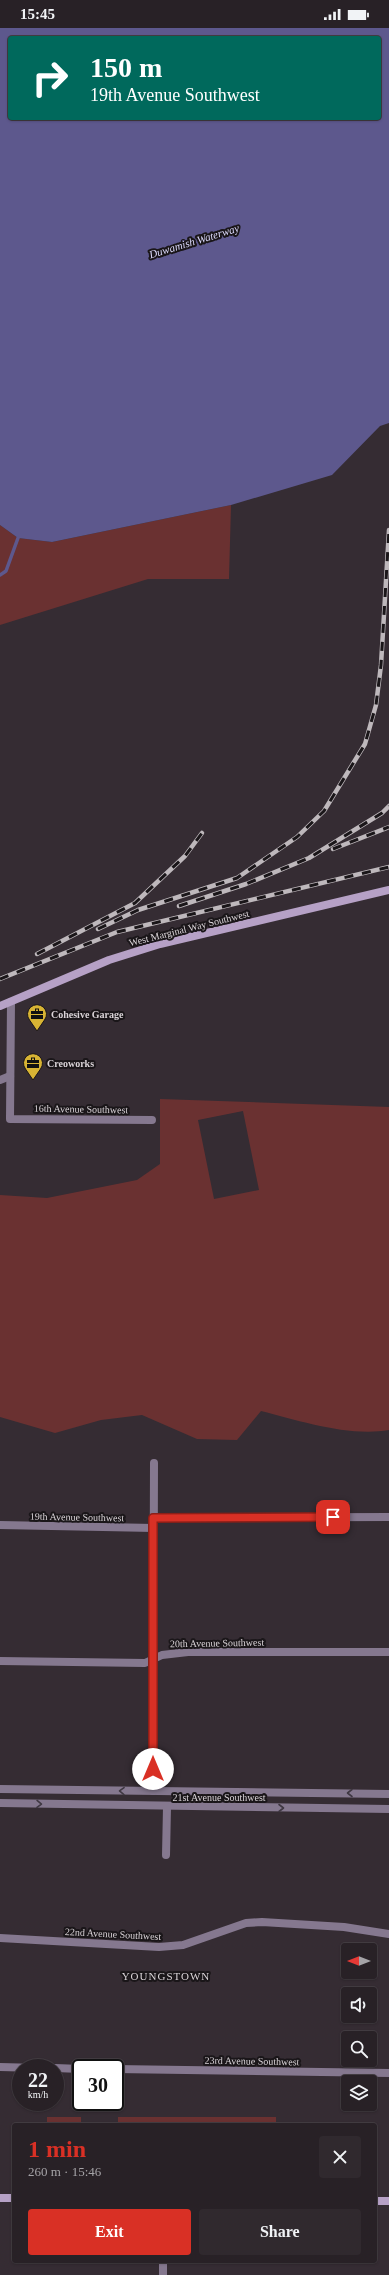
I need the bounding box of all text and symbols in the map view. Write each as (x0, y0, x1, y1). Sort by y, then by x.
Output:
text: 15:45 (20, 6, 55, 22)
icon: right (24, 52, 76, 104)
text: 150 m (90, 52, 162, 83)
text: 19th Avenue Southwest (90, 85, 260, 105)
water label: Duwamish Waterway (147, 222, 241, 261)
street label: West Marginal Way Southwest (128, 908, 250, 948)
office icon: Cohesive Garage (26, 1003, 48, 1031)
place label: Cohesive Garage (51, 1009, 124, 1020)
office icon: Creoworks (22, 1052, 44, 1080)
place label: Creoworks (47, 1058, 94, 1069)
street label: 16th Avenue Southwest (34, 1103, 128, 1115)
pin (316, 1500, 350, 1534)
icon: arrive (322, 1506, 344, 1528)
street label: 19th Avenue Southwest (30, 1511, 124, 1523)
street label: 20th Avenue Southwest (170, 1637, 264, 1649)
position arrow (132, 1748, 174, 1790)
one-way arrow (119, 1787, 125, 1795)
one-way arrow (347, 1789, 353, 1797)
street label: 21st Avenue Southwest (172, 1792, 266, 1803)
one-way arrow (36, 1800, 42, 1808)
one-way arrow (278, 1804, 284, 1812)
street label: 22nd Avenue Southwest (65, 1926, 162, 1942)
north arrow (341, 1943, 377, 1979)
map controls (341, 1943, 377, 2111)
district label: YOUNGSTOWN (122, 1970, 210, 1982)
button: sound (341, 1987, 377, 2023)
button: search (341, 2031, 377, 2067)
street label: 23rd Avenue Southwest (205, 2055, 300, 2067)
speed limit sign: 30 (72, 2059, 124, 2111)
text: 22 (28, 2069, 48, 2091)
button: layers (341, 2075, 377, 2111)
text: km/h (28, 2089, 48, 2100)
text: 1 min (28, 2136, 86, 2162)
button: close (319, 2136, 361, 2178)
text: 260 m · 15:46 (28, 2164, 101, 2179)
button: Exit (28, 2209, 191, 2255)
button: Share (199, 2209, 361, 2255)

